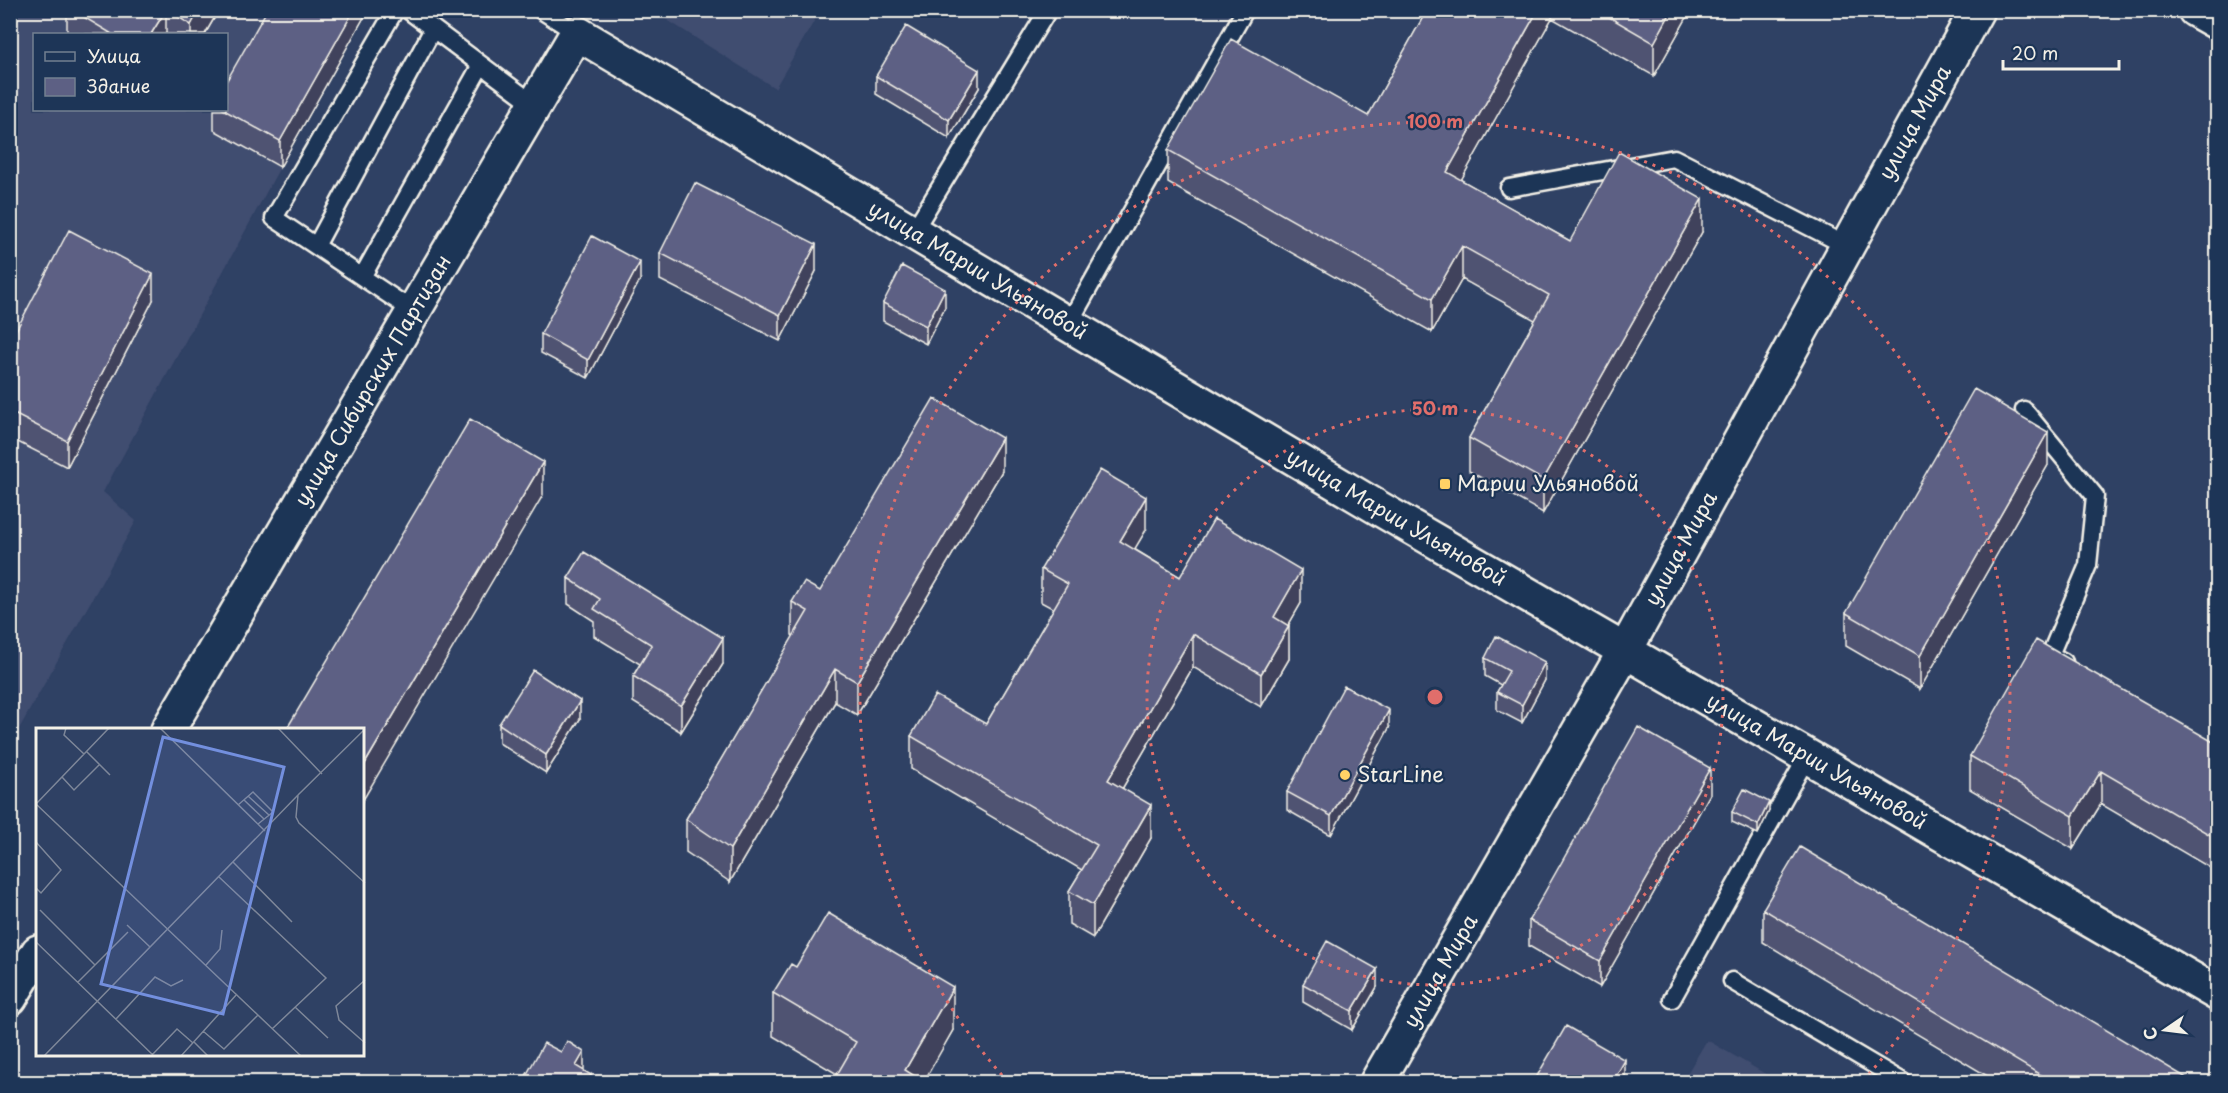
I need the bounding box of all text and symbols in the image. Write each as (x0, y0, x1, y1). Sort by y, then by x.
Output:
legend (33, 33, 228, 111)
scale bar (2003, 33, 2118, 71)
text: 20 m (2012, 39, 2058, 66)
text: Улица (87, 42, 141, 69)
street label: улица Мира (1869, 58, 1958, 185)
text: Здание (87, 72, 150, 99)
text: 100 m (1407, 107, 1463, 134)
street label: улица Марии Ульяновой (863, 191, 1094, 346)
street label: улица Сибирских Партизан (285, 248, 458, 512)
text: 50 m (1412, 394, 1458, 421)
street label: улица Марии Ульяновой (1281, 439, 1513, 593)
place label: Марии Ульяновой (1457, 466, 1639, 498)
marker: Марии Ульяновой (1438, 477, 1452, 491)
street label: улица Мира (1635, 484, 1724, 611)
street label: улица Марии Ульяновой (1701, 683, 1934, 836)
centre of rings (1425, 687, 1445, 707)
inset map (36, 728, 364, 1057)
place label: StarLine (1357, 757, 1444, 789)
marker: StarLine (1338, 768, 1352, 782)
street label: улица Мира (1394, 907, 1485, 1033)
north arrow (2135, 1000, 2195, 1060)
text: С (2136, 1025, 2163, 1043)

